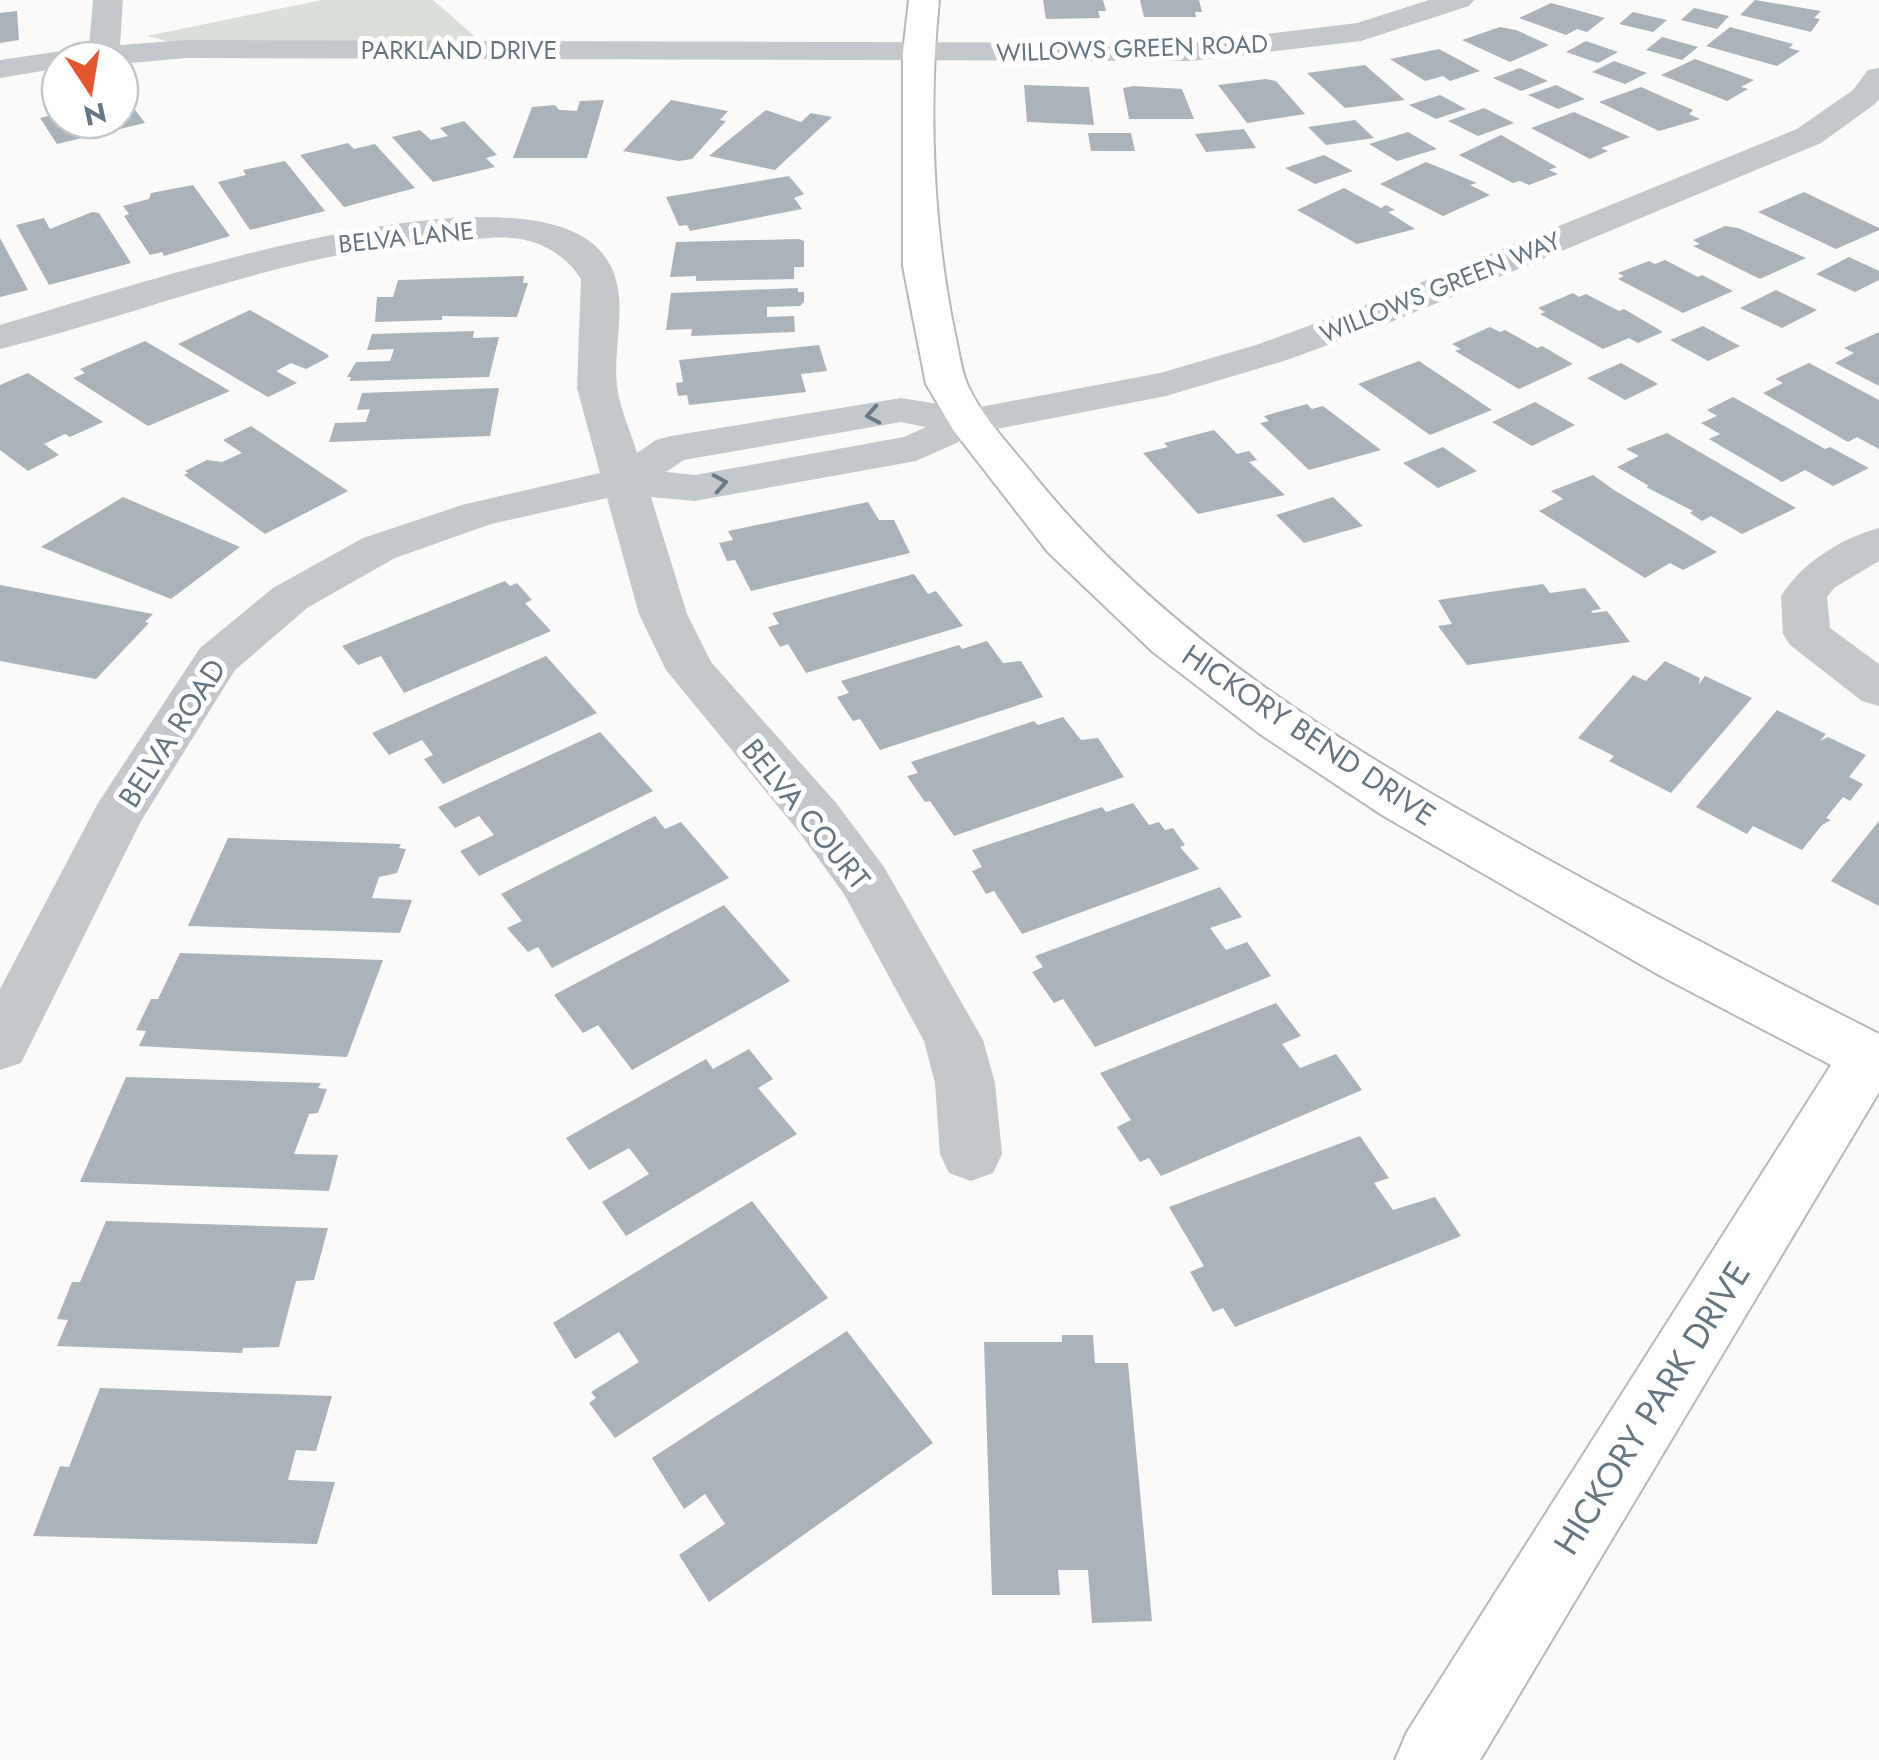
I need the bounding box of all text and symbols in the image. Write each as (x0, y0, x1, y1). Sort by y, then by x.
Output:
street label: WILLOWS GREEN ROAD (996, 25, 1268, 71)
street label: PARKLAND DRIVE (361, 32, 557, 68)
north arrow (40, 40, 140, 140)
text: N (80, 92, 110, 136)
street label: BELVA LANE (336, 212, 476, 262)
street label: WILLOWS GREEN WAY (1314, 222, 1566, 352)
one-way arrow (865, 404, 881, 425)
one-way arrow (712, 473, 729, 494)
street label: HICKORY BEND DRIVE (1174, 634, 1444, 836)
street label: BELVA ROAD (108, 650, 236, 816)
street label: BELVA COURT (732, 729, 880, 899)
street label: HICKORY PARK DRIVE (1541, 1252, 1763, 1564)

